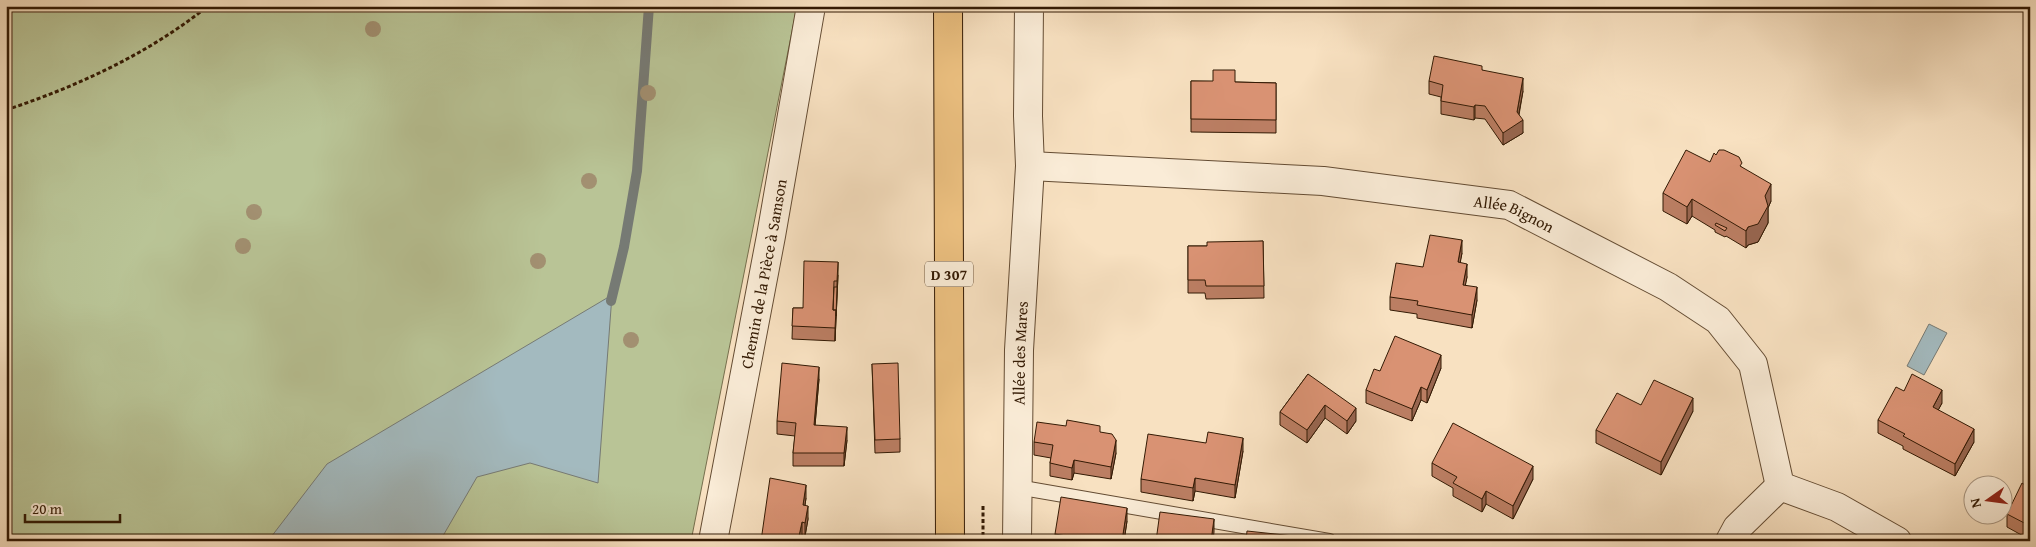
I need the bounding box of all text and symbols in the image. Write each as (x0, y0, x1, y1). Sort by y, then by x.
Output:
street label: Chemin de la Pièce à Samson (734, 177, 793, 370)
street label: Allée Bignon (1472, 189, 1559, 238)
road number: D 307 (925, 262, 973, 286)
street label: Allée des Mares (1006, 300, 1034, 405)
north arrow (1964, 474, 2014, 524)
scale bar (25, 492, 120, 524)
text: N (1964, 496, 1986, 510)
text: 20 m (32, 498, 63, 519)

